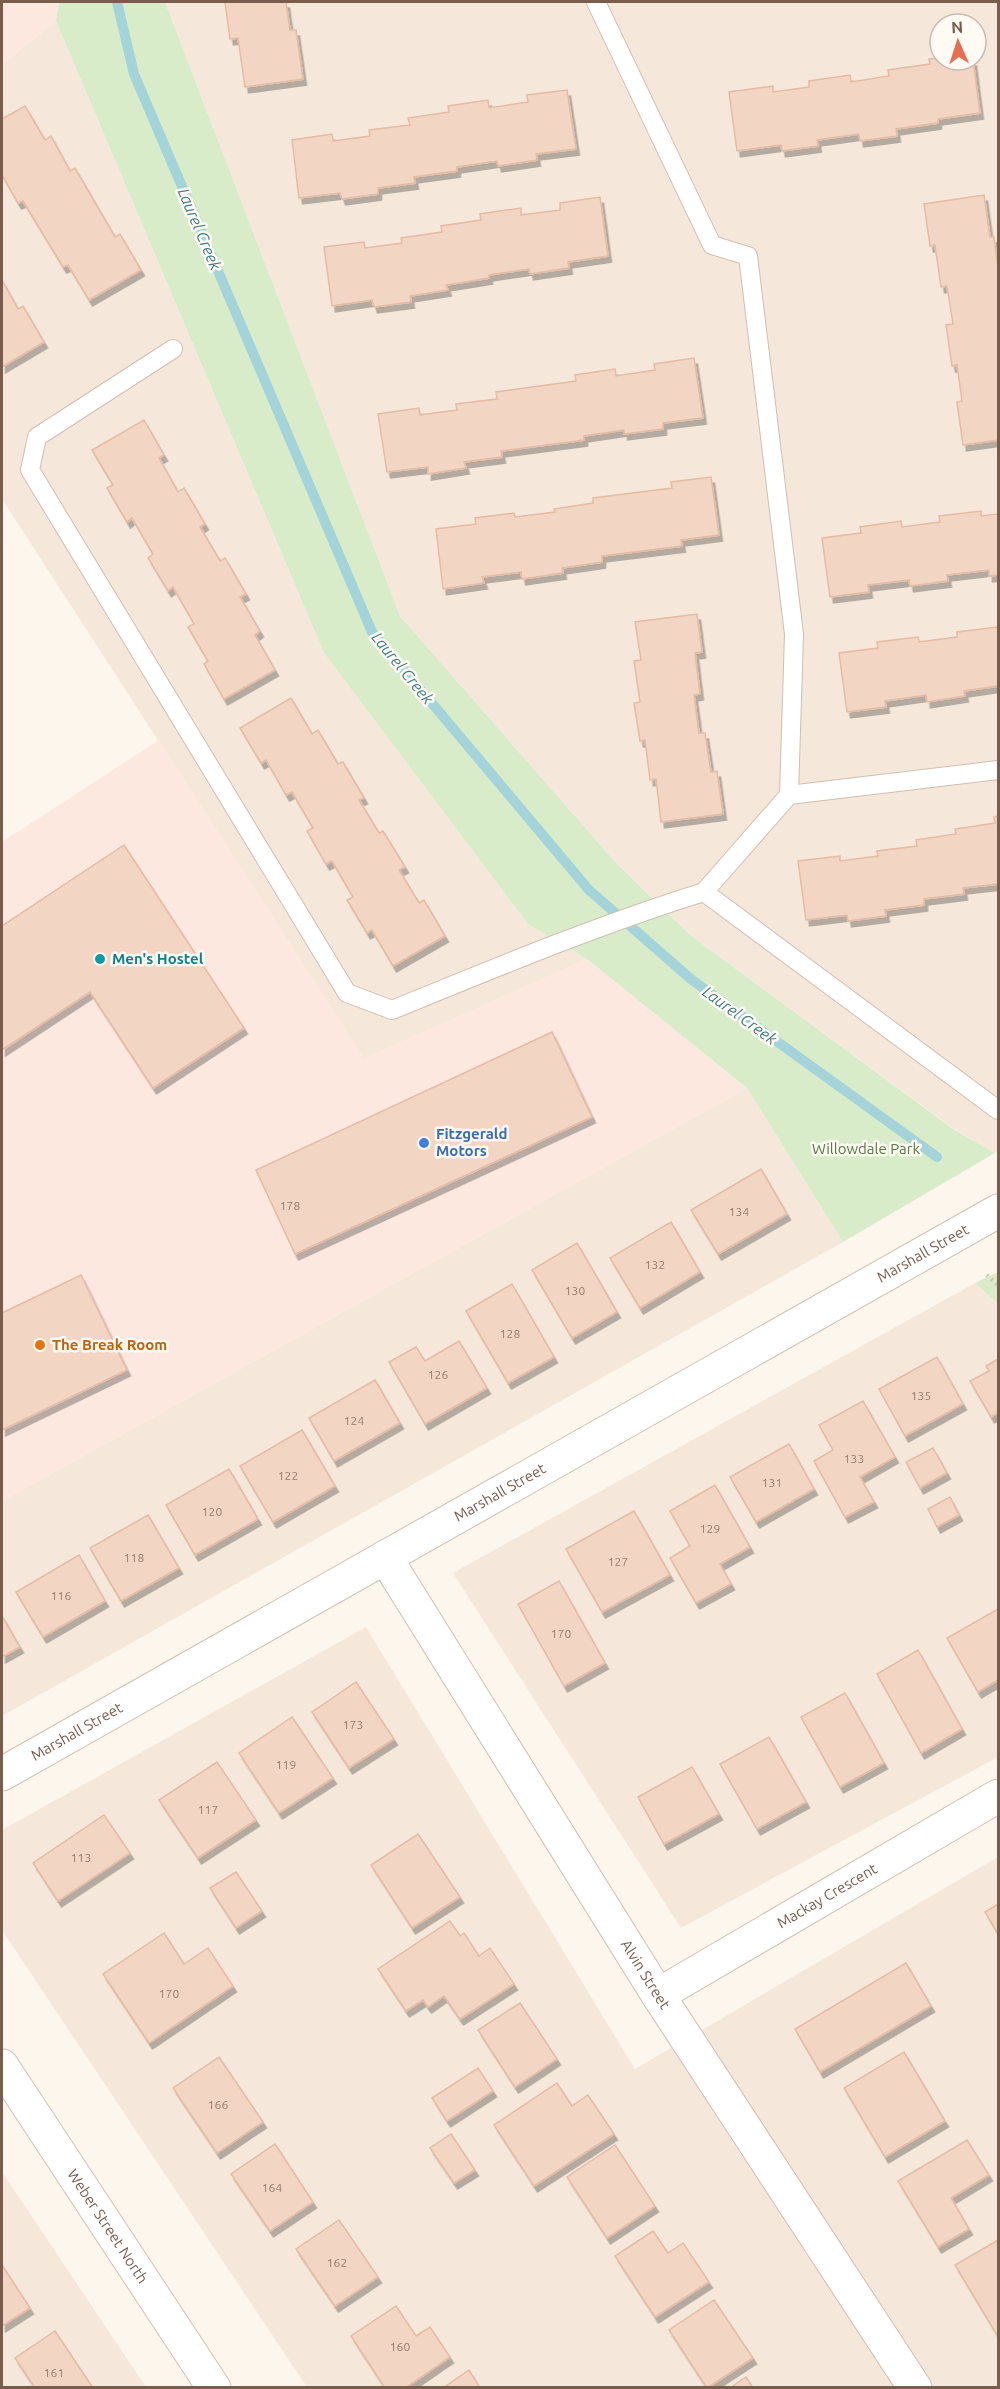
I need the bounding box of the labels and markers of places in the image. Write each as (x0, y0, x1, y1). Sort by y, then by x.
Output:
place label: Men's Hostel (112, 950, 204, 967)
marker: Men's Hostel (93, 952, 107, 966)
place label: Fitzgerald Motors (436, 1125, 507, 1159)
marker: Fitzgerald Motors (417, 1136, 431, 1150)
place label: The Break Room (52, 1336, 167, 1353)
marker: The Break Room (33, 1338, 47, 1352)

